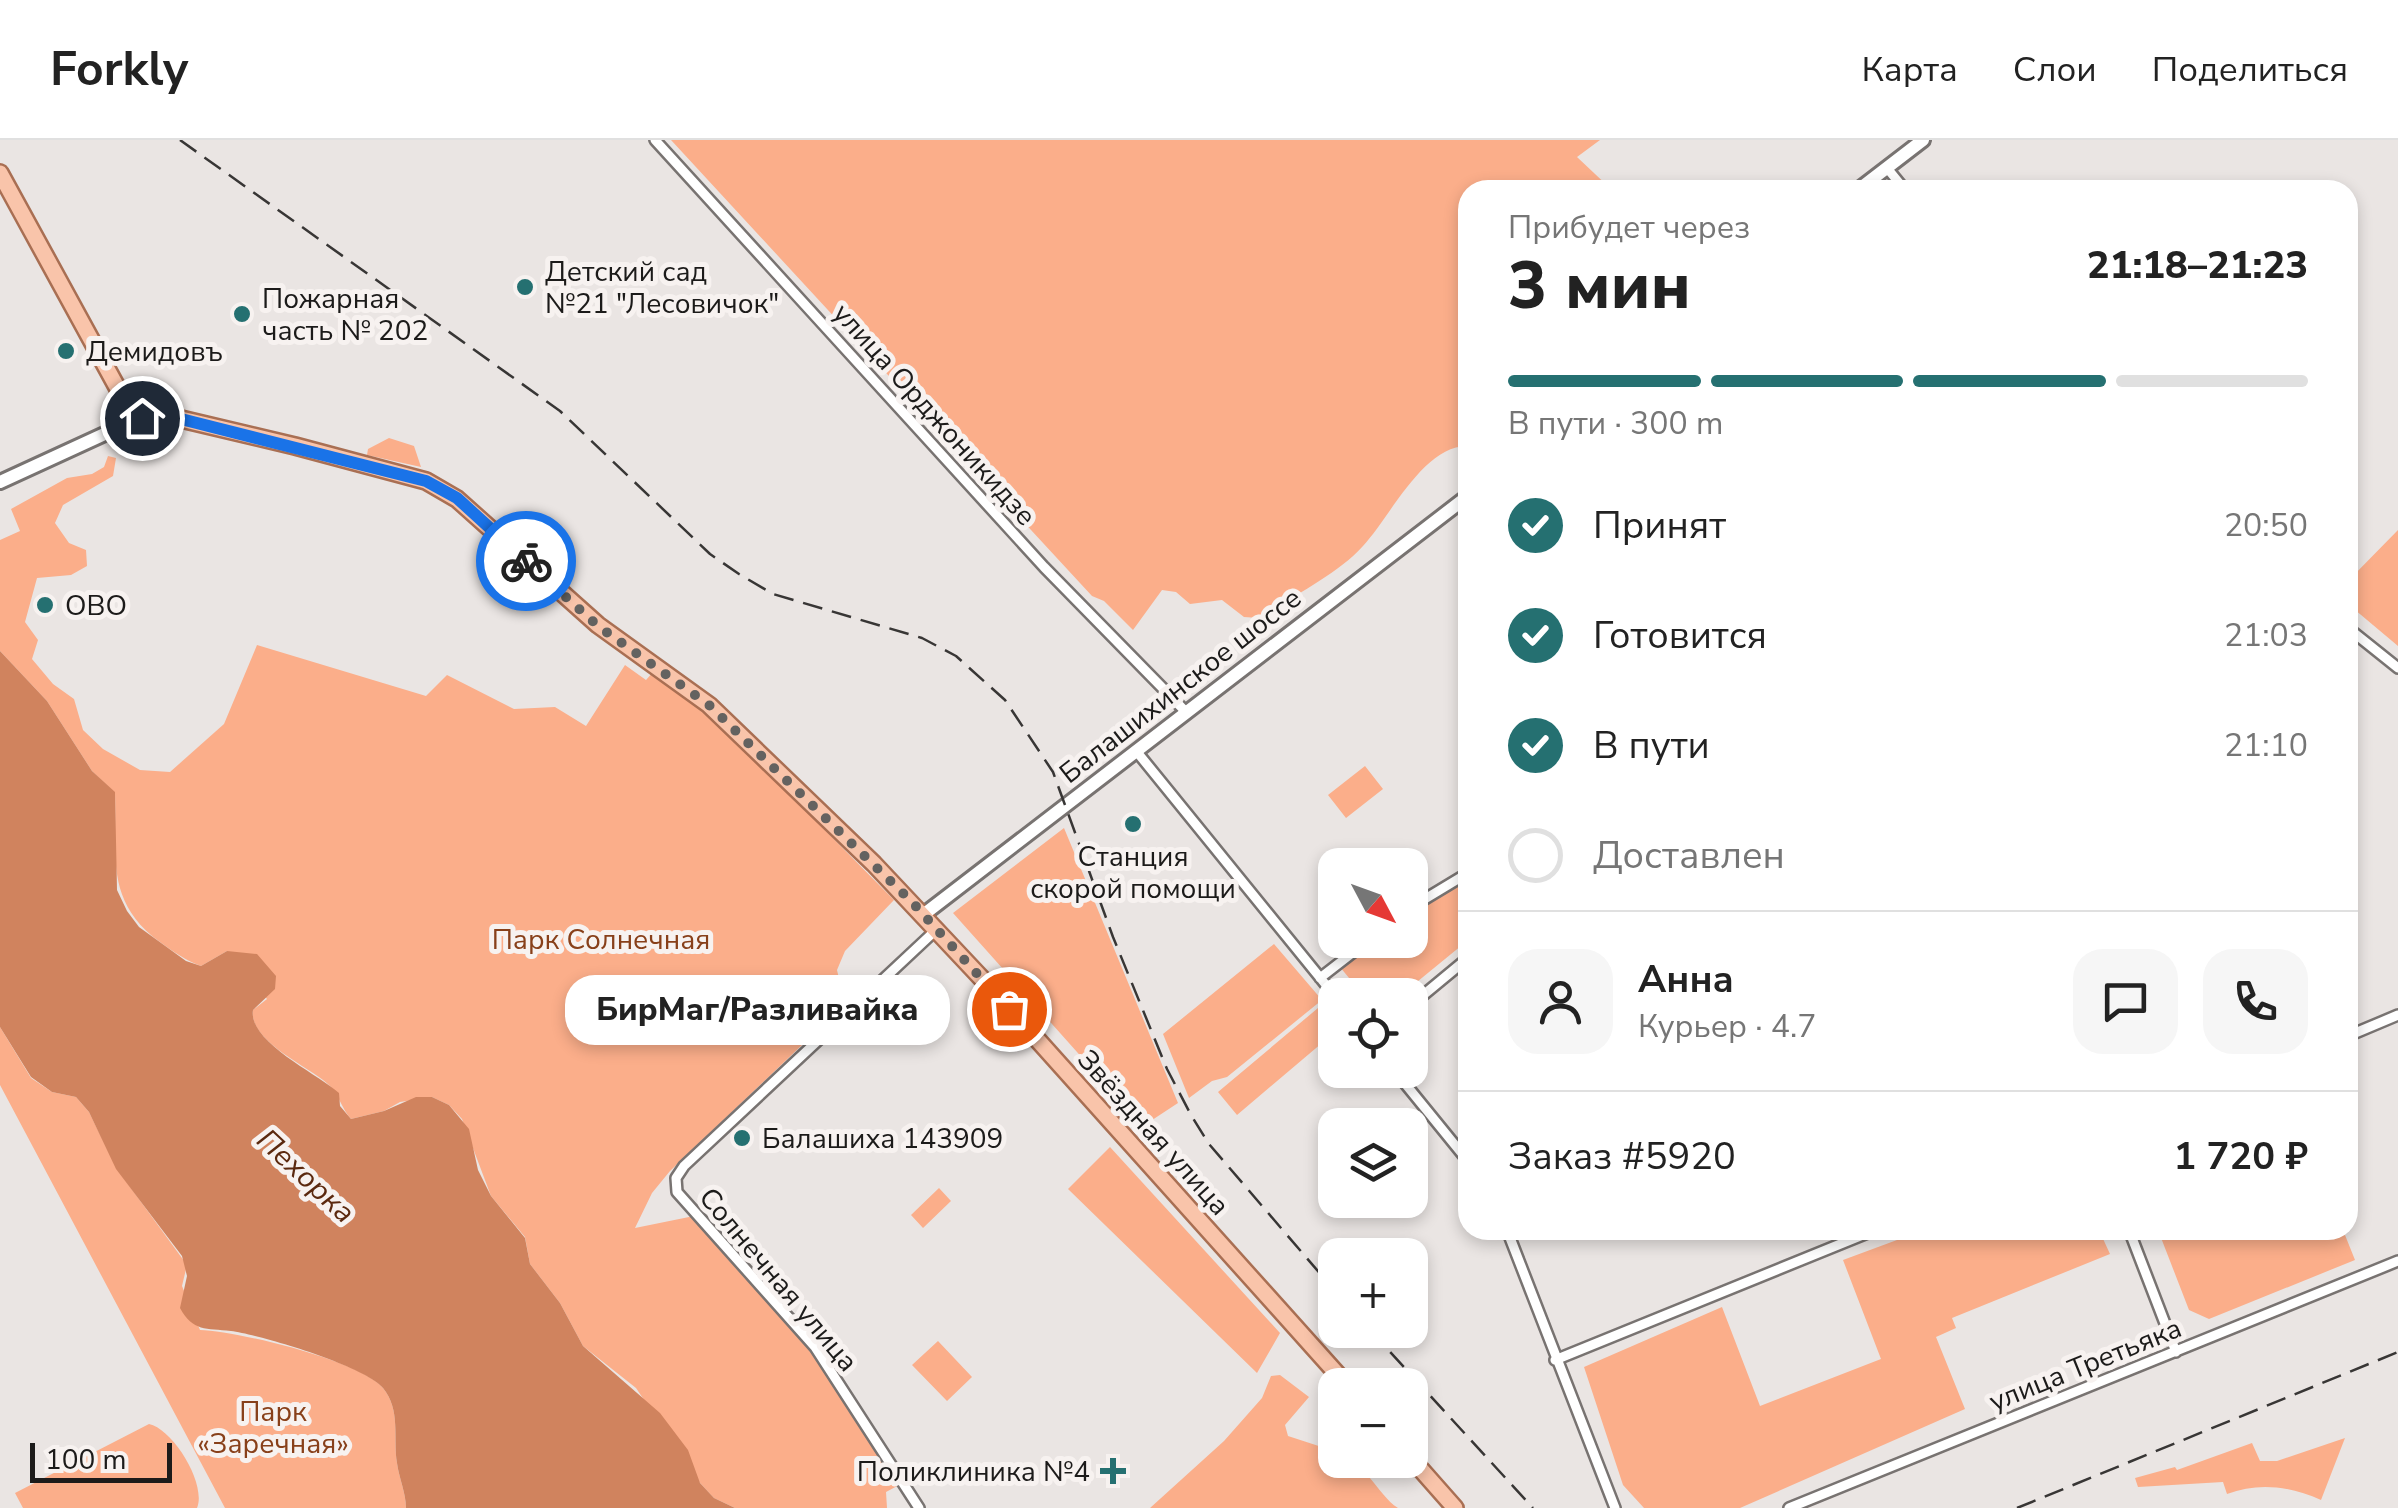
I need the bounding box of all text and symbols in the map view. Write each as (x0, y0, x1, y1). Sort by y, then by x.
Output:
text: Forkly (50, 36, 188, 102)
text: Карта (1861, 46, 1958, 93)
text: Слои (2013, 46, 2097, 93)
text: Поделиться (2152, 46, 2348, 93)
text: Прибудет через (1508, 206, 1750, 249)
text: 21:18–21:23 (2087, 240, 2308, 291)
text: 3 мин (1508, 242, 1691, 331)
place label: Детский сад №21 "Лесовичок" (545, 253, 779, 323)
marker: Детский сад №21 "Лесовичок" (514, 276, 536, 298)
place label: Пожарная часть № 202 (262, 280, 428, 350)
street label: улица Орджоникидзе (824, 295, 1045, 534)
marker: Пожарная часть № 202 (231, 303, 253, 325)
place label: Демидовъ (86, 333, 223, 371)
marker: Демидовъ (55, 340, 77, 362)
pin (100, 376, 185, 461)
icon: home (115, 391, 170, 446)
text: В пути · 300 m (1508, 402, 1723, 445)
icon: check (1508, 498, 1563, 553)
text: Принят (1593, 500, 1726, 551)
text: 20:50 (2224, 504, 2308, 547)
courier (476, 511, 576, 611)
icon: bike (499, 534, 554, 589)
street label: Балашихинское шоссе (1052, 579, 1309, 792)
place label: ОВО (65, 587, 127, 625)
marker: ОВО (34, 594, 56, 616)
icon: check (1508, 608, 1563, 663)
text: Готовится (1593, 610, 1767, 661)
text: 21:03 (2224, 614, 2308, 657)
icon: check (1508, 718, 1563, 773)
text: В пути (1593, 720, 1710, 771)
text: 21:10 (2224, 724, 2308, 767)
marker: Станция скорой помощи (1122, 813, 1144, 835)
text: Доставлен (1593, 830, 1785, 881)
place label: Станция скорой помощи (1030, 838, 1236, 908)
north arrow (1318, 848, 1428, 958)
map controls (1318, 848, 1428, 1478)
park label: Парк Солнечная (492, 921, 710, 959)
button: person (1508, 949, 1613, 1054)
button: chat (2073, 949, 2178, 1054)
button: phone (2203, 949, 2308, 1054)
text: Анна (1638, 954, 1734, 1005)
pin (967, 967, 1052, 1052)
callout: БирМаг/Разливайка (564, 974, 949, 1044)
button: locate (1318, 978, 1428, 1088)
icon: bag (982, 982, 1037, 1037)
text: БирМаг/Разливайка (596, 988, 919, 1031)
text: Курьер · 4.7 (1638, 1005, 1816, 1048)
street label: Звёздная улица (1069, 1042, 1238, 1224)
button: layers (1318, 1108, 1428, 1218)
water label: Пехорка (247, 1120, 364, 1233)
place label: Балашиха 143909 (762, 1120, 1003, 1158)
marker: Балашиха 143909 (731, 1127, 753, 1149)
text: Заказ #5920 (1508, 1131, 1736, 1182)
text: 1 720 ₽ (2173, 1131, 2308, 1182)
street label: Солнечная улица (690, 1180, 866, 1380)
button: + (1318, 1238, 1428, 1348)
street label: улица Третьяка (1983, 1309, 2187, 1421)
button: − (1318, 1368, 1428, 1478)
park label: Парк «Заречная» (197, 1393, 349, 1463)
scale bar (30, 1438, 172, 1482)
text: 100 m (45, 1441, 127, 1479)
place label: Поликлиника №4 (857, 1453, 1090, 1491)
marker: Поликлиника №4 (1100, 1458, 1126, 1484)

